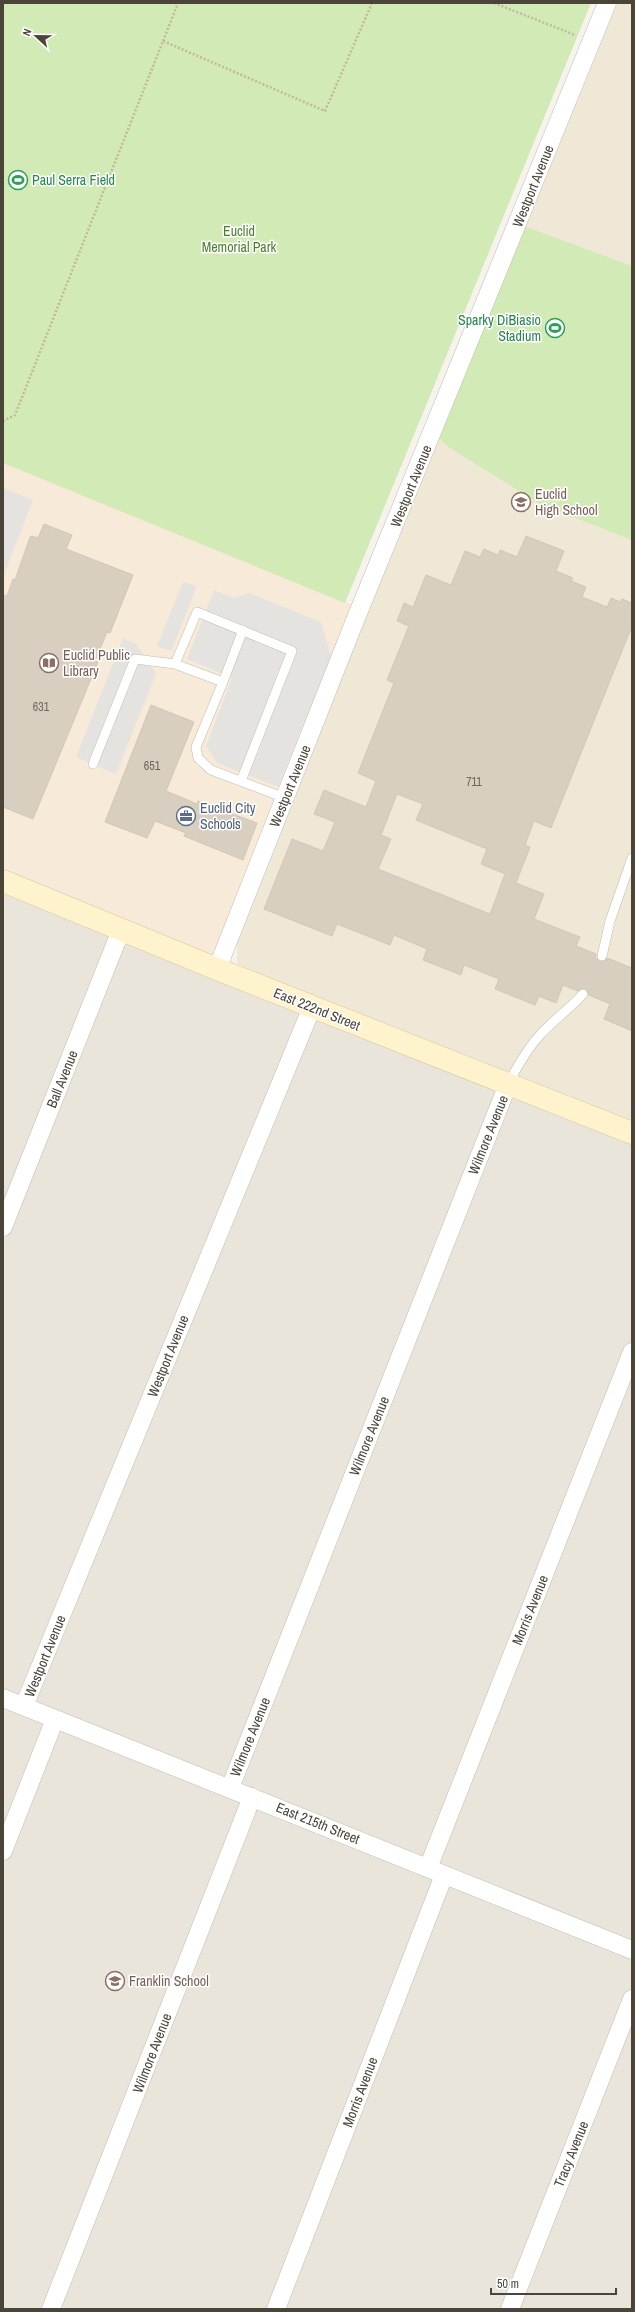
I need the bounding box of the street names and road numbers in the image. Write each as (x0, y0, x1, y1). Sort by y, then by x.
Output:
street label: Westport Avenue (508, 142, 558, 230)
street label: Westport Avenue (386, 442, 436, 530)
street label: Westport Avenue (265, 742, 315, 830)
street label: East 222nd Street (271, 983, 363, 1035)
street label: Ball Avenue (42, 1048, 82, 1110)
street label: Wilmore Avenue (464, 1093, 512, 1177)
street label: Westport Avenue (143, 1312, 193, 1400)
street label: Wilmore Avenue (345, 1394, 393, 1478)
street label: Morris Avenue (508, 1572, 552, 1648)
street label: Westport Avenue (20, 1612, 70, 1700)
street label: Wilmore Avenue (226, 1695, 274, 1779)
street label: East 215th Street (273, 1798, 363, 1848)
street label: Wilmore Avenue (129, 2011, 175, 2095)
street label: Morris Avenue (338, 2054, 382, 2130)
street label: Tracy Avenue (550, 2118, 592, 2190)

